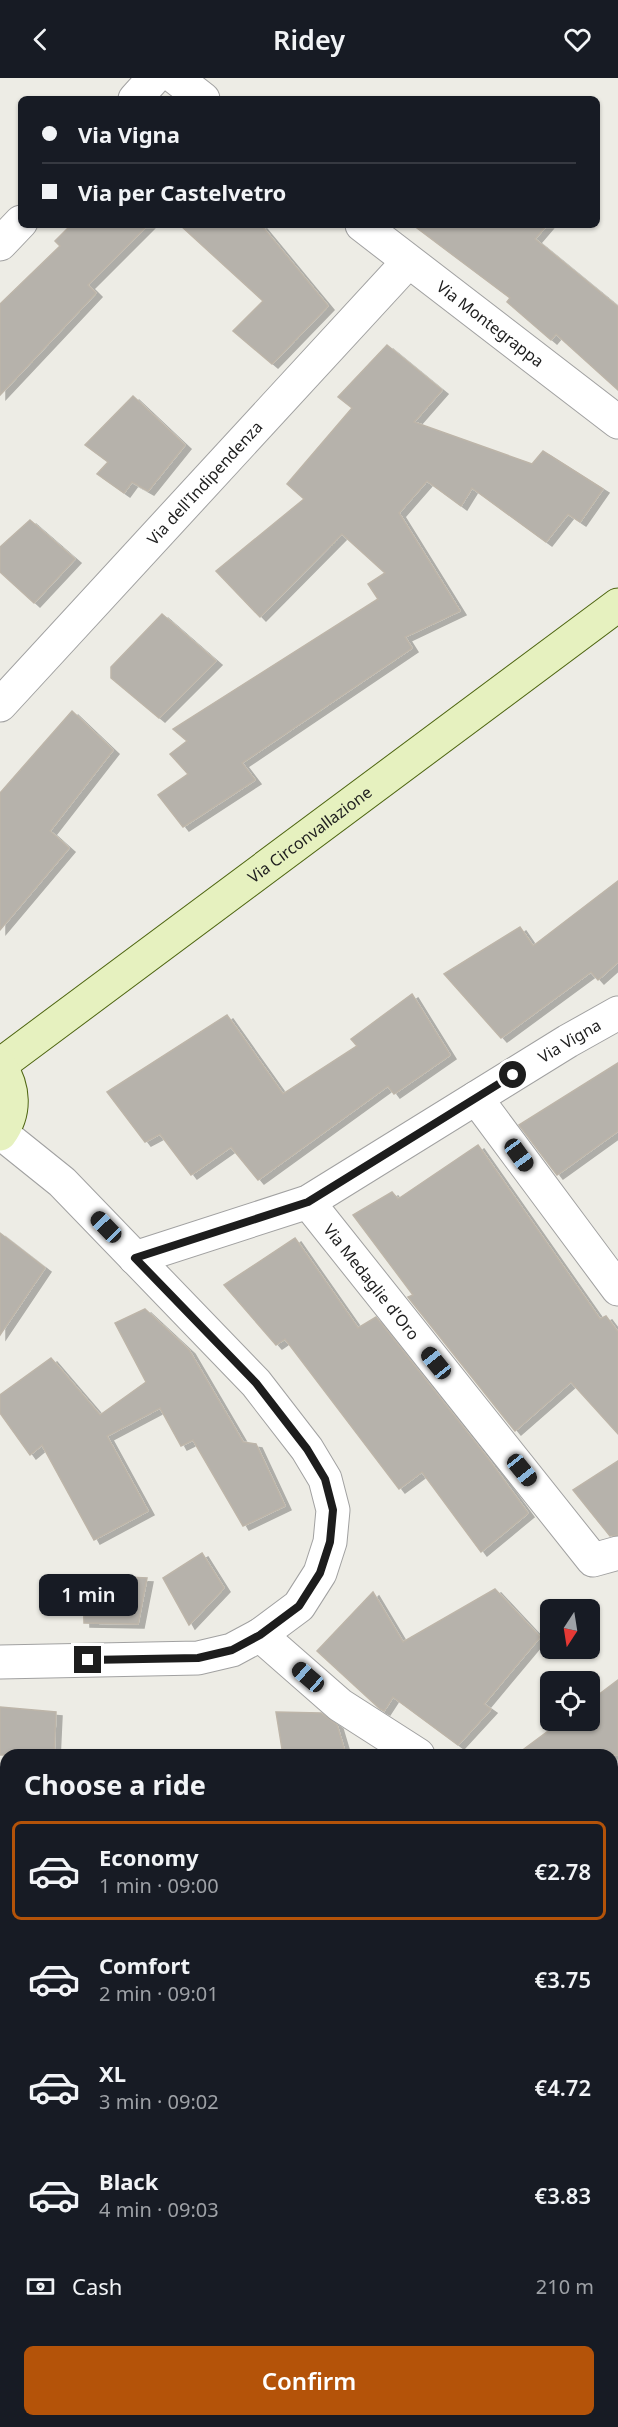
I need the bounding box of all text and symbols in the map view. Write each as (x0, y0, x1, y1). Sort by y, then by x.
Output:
text: Ridey (273, 21, 345, 58)
icon: back (24, 23, 57, 56)
icon: heart (561, 23, 594, 56)
text: Via Vigna (78, 119, 180, 149)
text: Via per Castelvetro (78, 177, 286, 207)
street label: Via Montegrappa (432, 276, 548, 372)
street label: Via dell'Indipendenza (142, 416, 267, 550)
street label: Via Circonvallazione (243, 781, 376, 888)
street label: Via Vigna (534, 1014, 605, 1068)
route start (499, 1061, 526, 1088)
car (501, 1135, 537, 1175)
car (87, 1208, 125, 1246)
street label: Via Medaglie d'Oro (319, 1219, 425, 1344)
car (418, 1343, 454, 1383)
car (504, 1450, 540, 1490)
callout: 1 min (38, 1573, 138, 1615)
text: 1 min (61, 1581, 116, 1608)
north arrow (540, 1599, 600, 1659)
map controls (540, 1599, 600, 1731)
route end (74, 1646, 101, 1673)
car (289, 1658, 327, 1696)
button: locate (540, 1671, 600, 1731)
text: Choose a ride (24, 1766, 206, 1803)
text: Economy (99, 1842, 198, 1872)
icon: car (27, 1844, 81, 1898)
text: €2.78 (535, 1856, 591, 1886)
text: 1 min · 09:00 (99, 1872, 219, 1899)
text: Comfort (99, 1950, 190, 1980)
icon: car (27, 1952, 81, 2006)
text: €3.75 (535, 1964, 591, 1994)
text: 2 min · 09:01 (99, 1980, 219, 2007)
text: XL (99, 2058, 126, 2088)
icon: car (27, 2060, 81, 2114)
text: €4.72 (535, 2072, 591, 2102)
text: 3 min · 09:02 (99, 2088, 219, 2115)
text: Black (99, 2166, 158, 2196)
icon: car (27, 2168, 81, 2222)
text: €3.83 (535, 2180, 591, 2210)
text: 4 min · 09:03 (99, 2196, 219, 2223)
icon: cash (24, 2270, 57, 2303)
text: Cash (72, 2271, 122, 2301)
text: 210 m (536, 2273, 594, 2300)
button: Confirm (24, 2346, 594, 2415)

